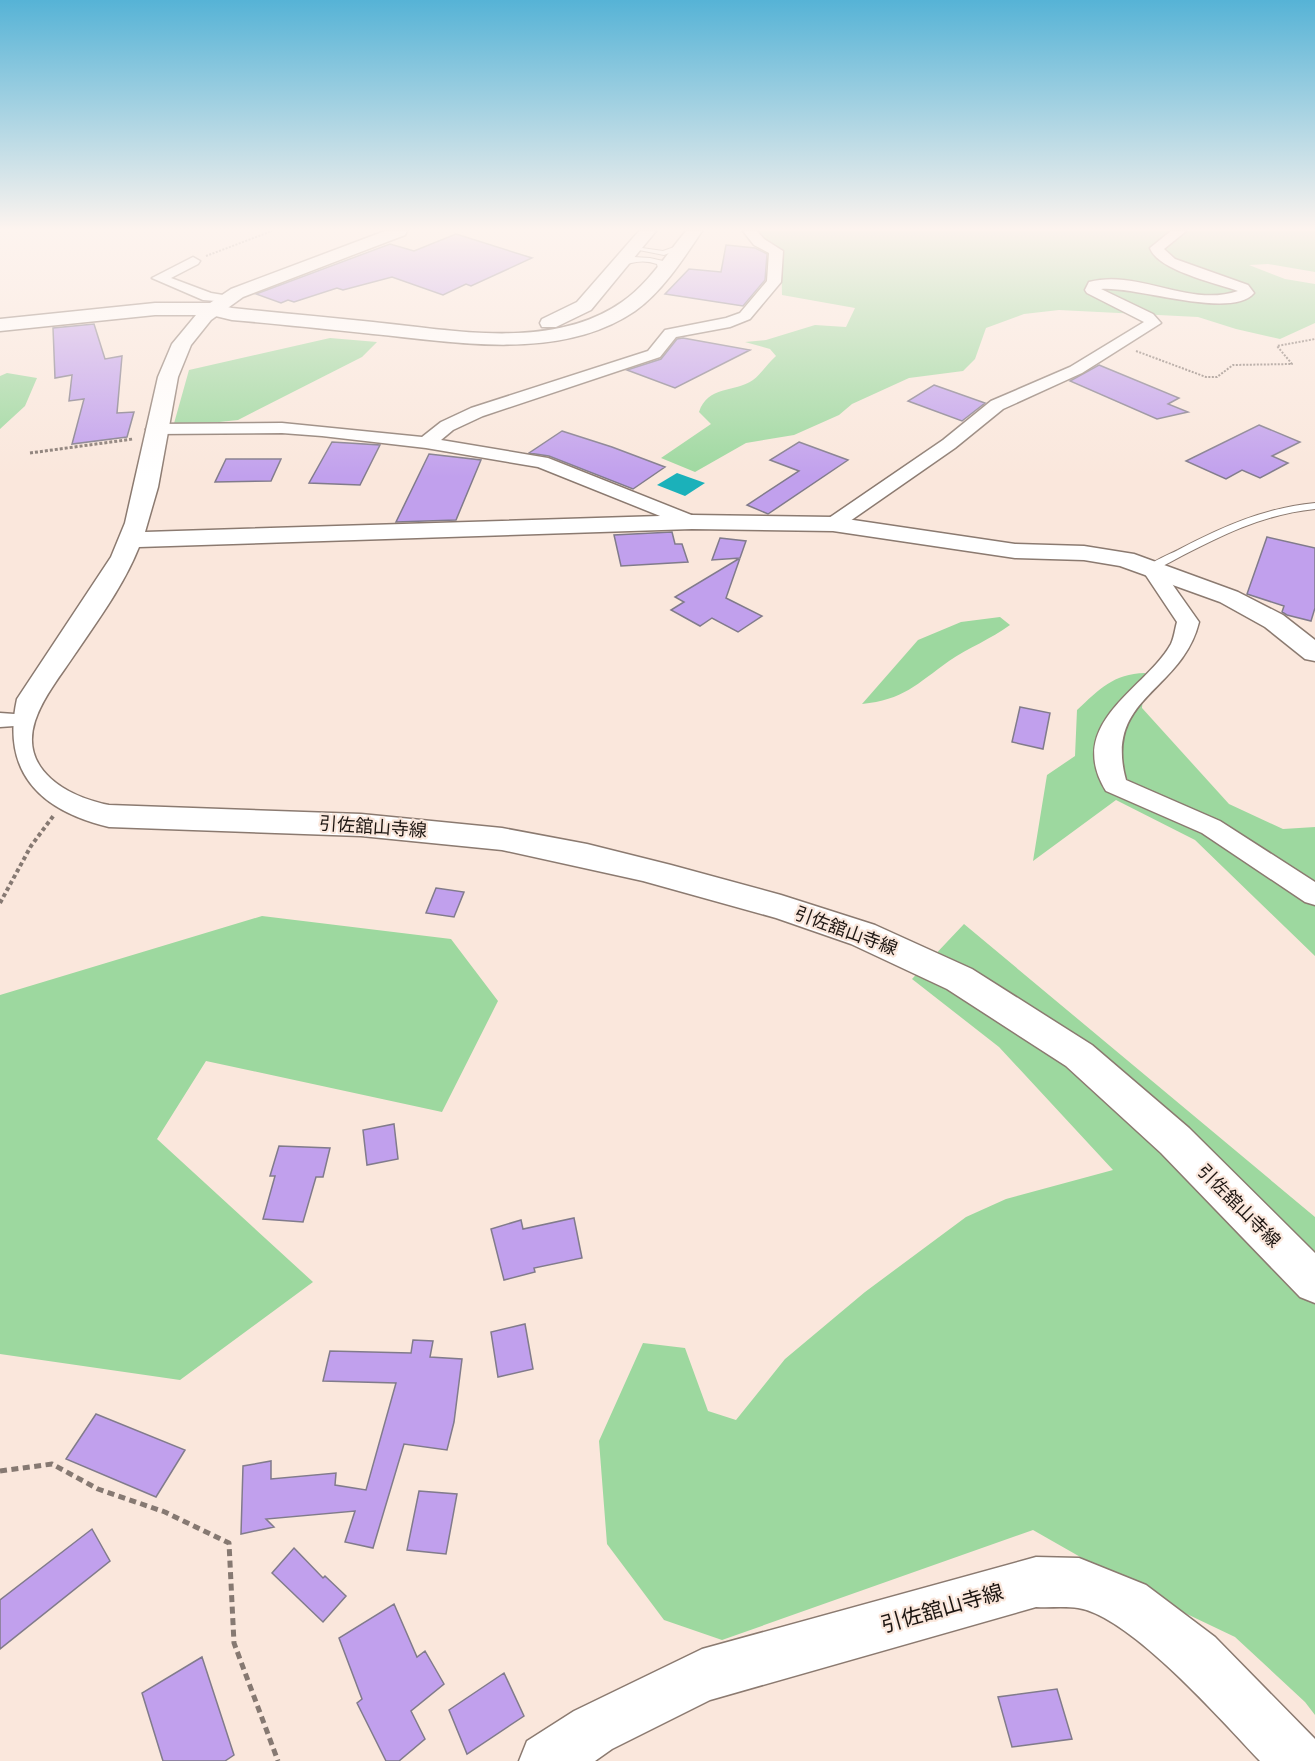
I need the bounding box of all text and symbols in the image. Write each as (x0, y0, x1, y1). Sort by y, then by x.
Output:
street label: 引佐舘山寺線 (318, 812, 428, 842)
street label: 引佐舘山寺線 (791, 902, 901, 960)
street label: 引佐舘山寺線 (1193, 1160, 1285, 1252)
street label: 引佐舘山寺線 (878, 1579, 1006, 1637)

